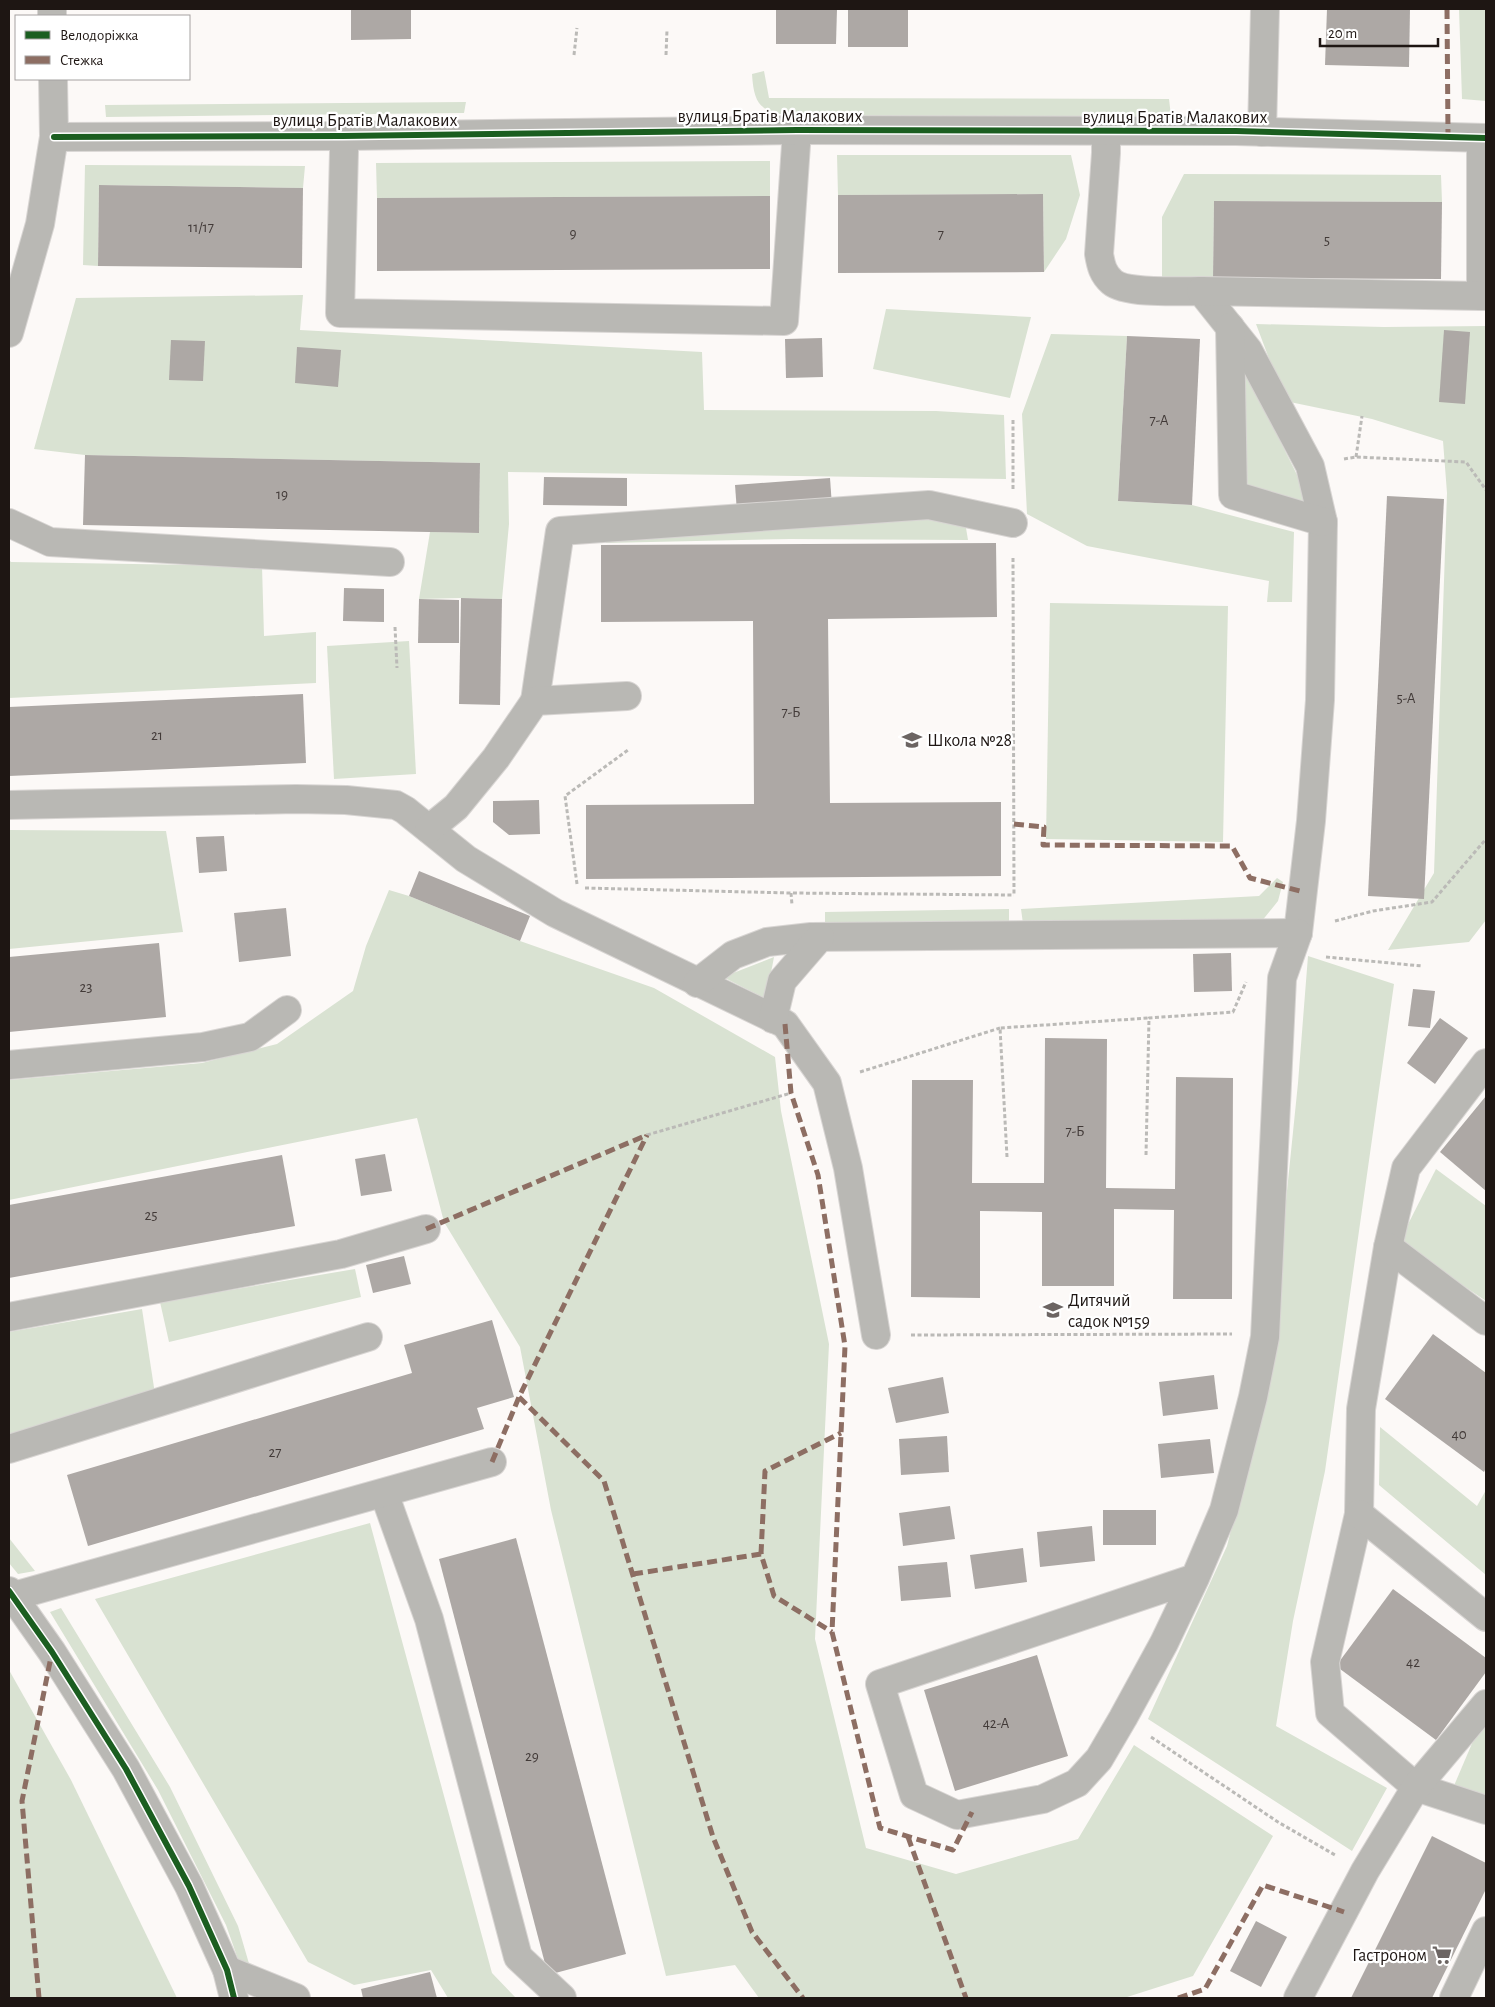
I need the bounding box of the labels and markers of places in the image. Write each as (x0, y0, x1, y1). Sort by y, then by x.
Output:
school or university icon: Школа №28 (901, 729, 923, 751)
place label: Школа №28 (927, 732, 1012, 750)
place label: Дитячий садок №159 (1068, 1292, 1150, 1331)
school or university icon: Дитячий садок №159 (1042, 1299, 1064, 1321)
supermarket icon: Гастроном (1431, 1944, 1453, 1966)
place label: Гастроном (1352, 1947, 1427, 1965)

